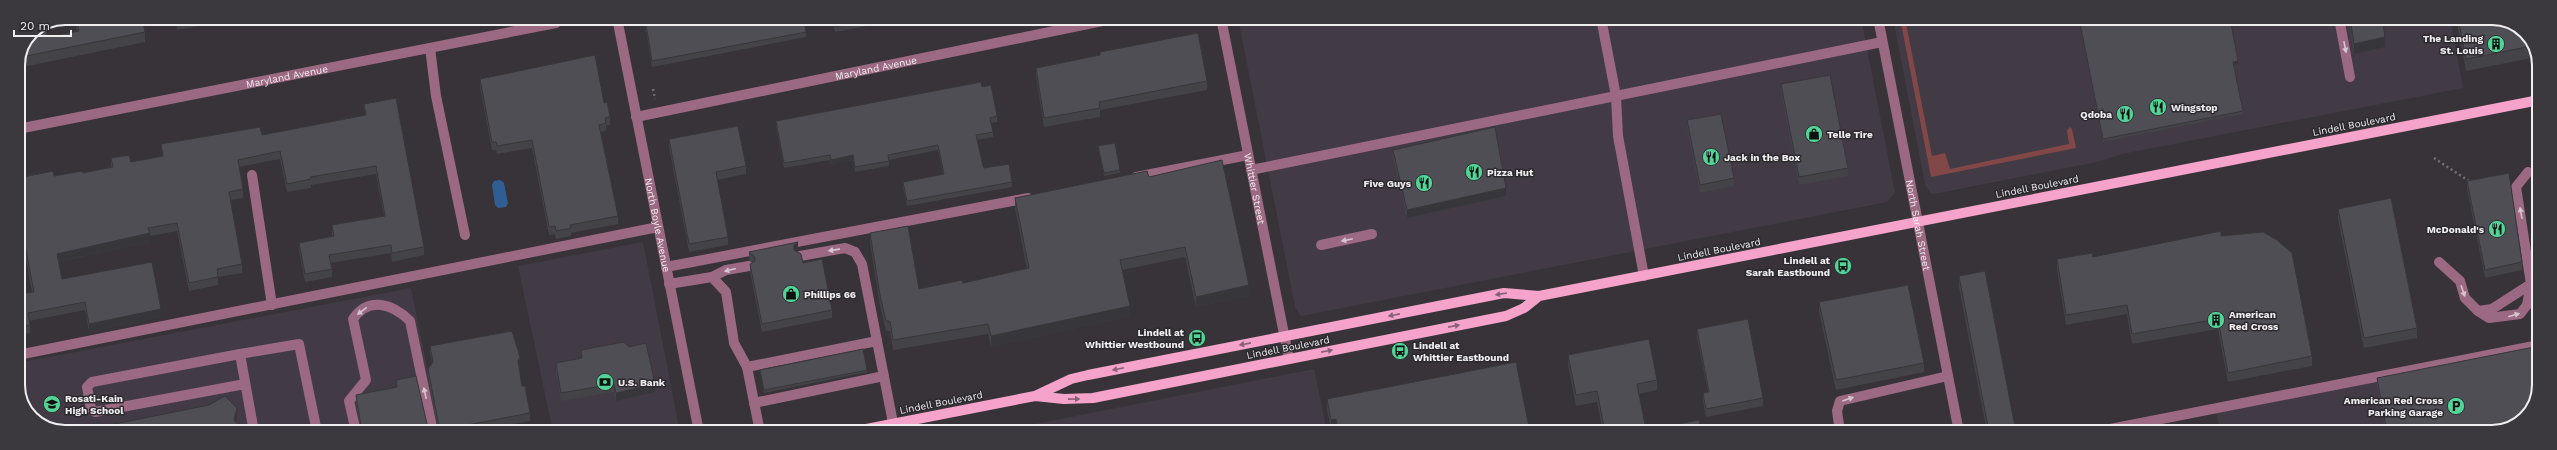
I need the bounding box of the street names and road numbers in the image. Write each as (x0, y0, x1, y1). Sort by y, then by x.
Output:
street label: Maryland Avenue (834, 54, 918, 82)
street label: Maryland Avenue (245, 63, 329, 90)
street label: Lindell Boulevard (2312, 111, 2397, 138)
street label: Whittier Street (1242, 152, 1267, 226)
street label: Lindell Boulevard (1995, 173, 2080, 200)
street label: North Boyle Avenue (643, 177, 672, 273)
street label: North Sarah Street (1904, 179, 1932, 272)
street label: Lindell Boulevard (1677, 236, 1762, 263)
street label: Lindell Boulevard (1246, 334, 1331, 361)
street label: Lindell Boulevard (899, 389, 984, 416)

